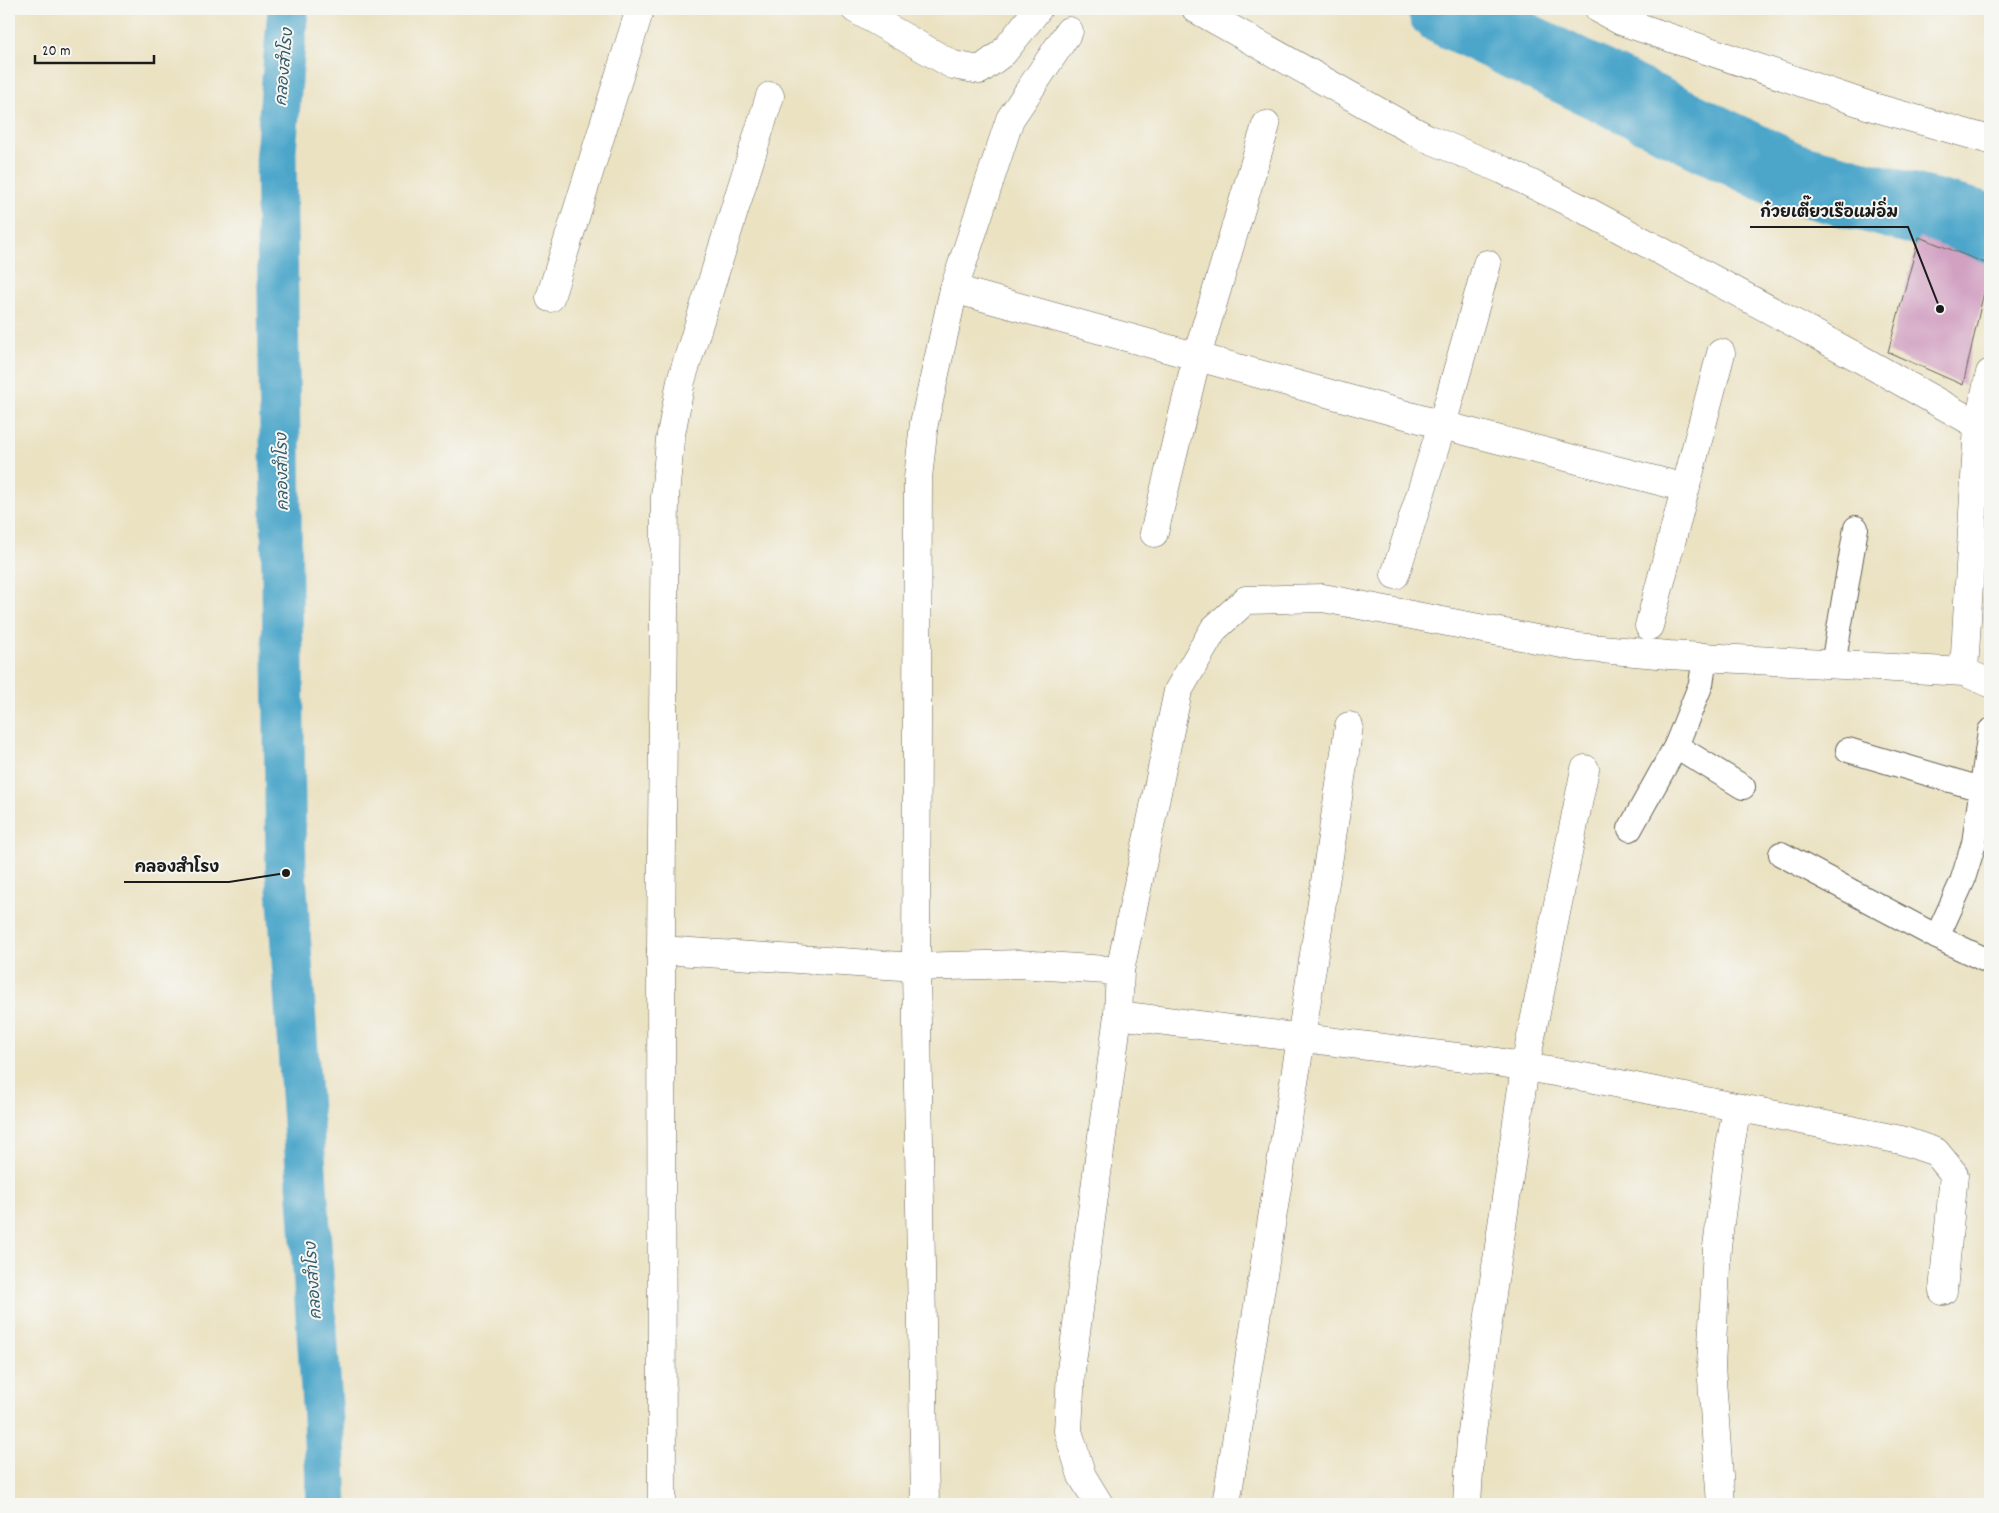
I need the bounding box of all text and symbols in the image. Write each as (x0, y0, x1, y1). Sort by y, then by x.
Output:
water label: คลองสำโรง (270, 26, 300, 107)
scale bar (35, 32, 154, 64)
text: 20 m (42, 41, 70, 63)
text: ก๋วยเตี๊ยวเรือแม่อิ่ม (1760, 195, 1898, 225)
callout: ก๋วยเตี๊ยวเรือแม่อิ่ม (1750, 196, 1908, 227)
water label: คลองสำโรง (270, 431, 296, 511)
callout: คลองสำโรง (124, 851, 229, 882)
text: คลองสำโรง (135, 855, 219, 880)
water label: คลองสำโรง (299, 1239, 329, 1320)

